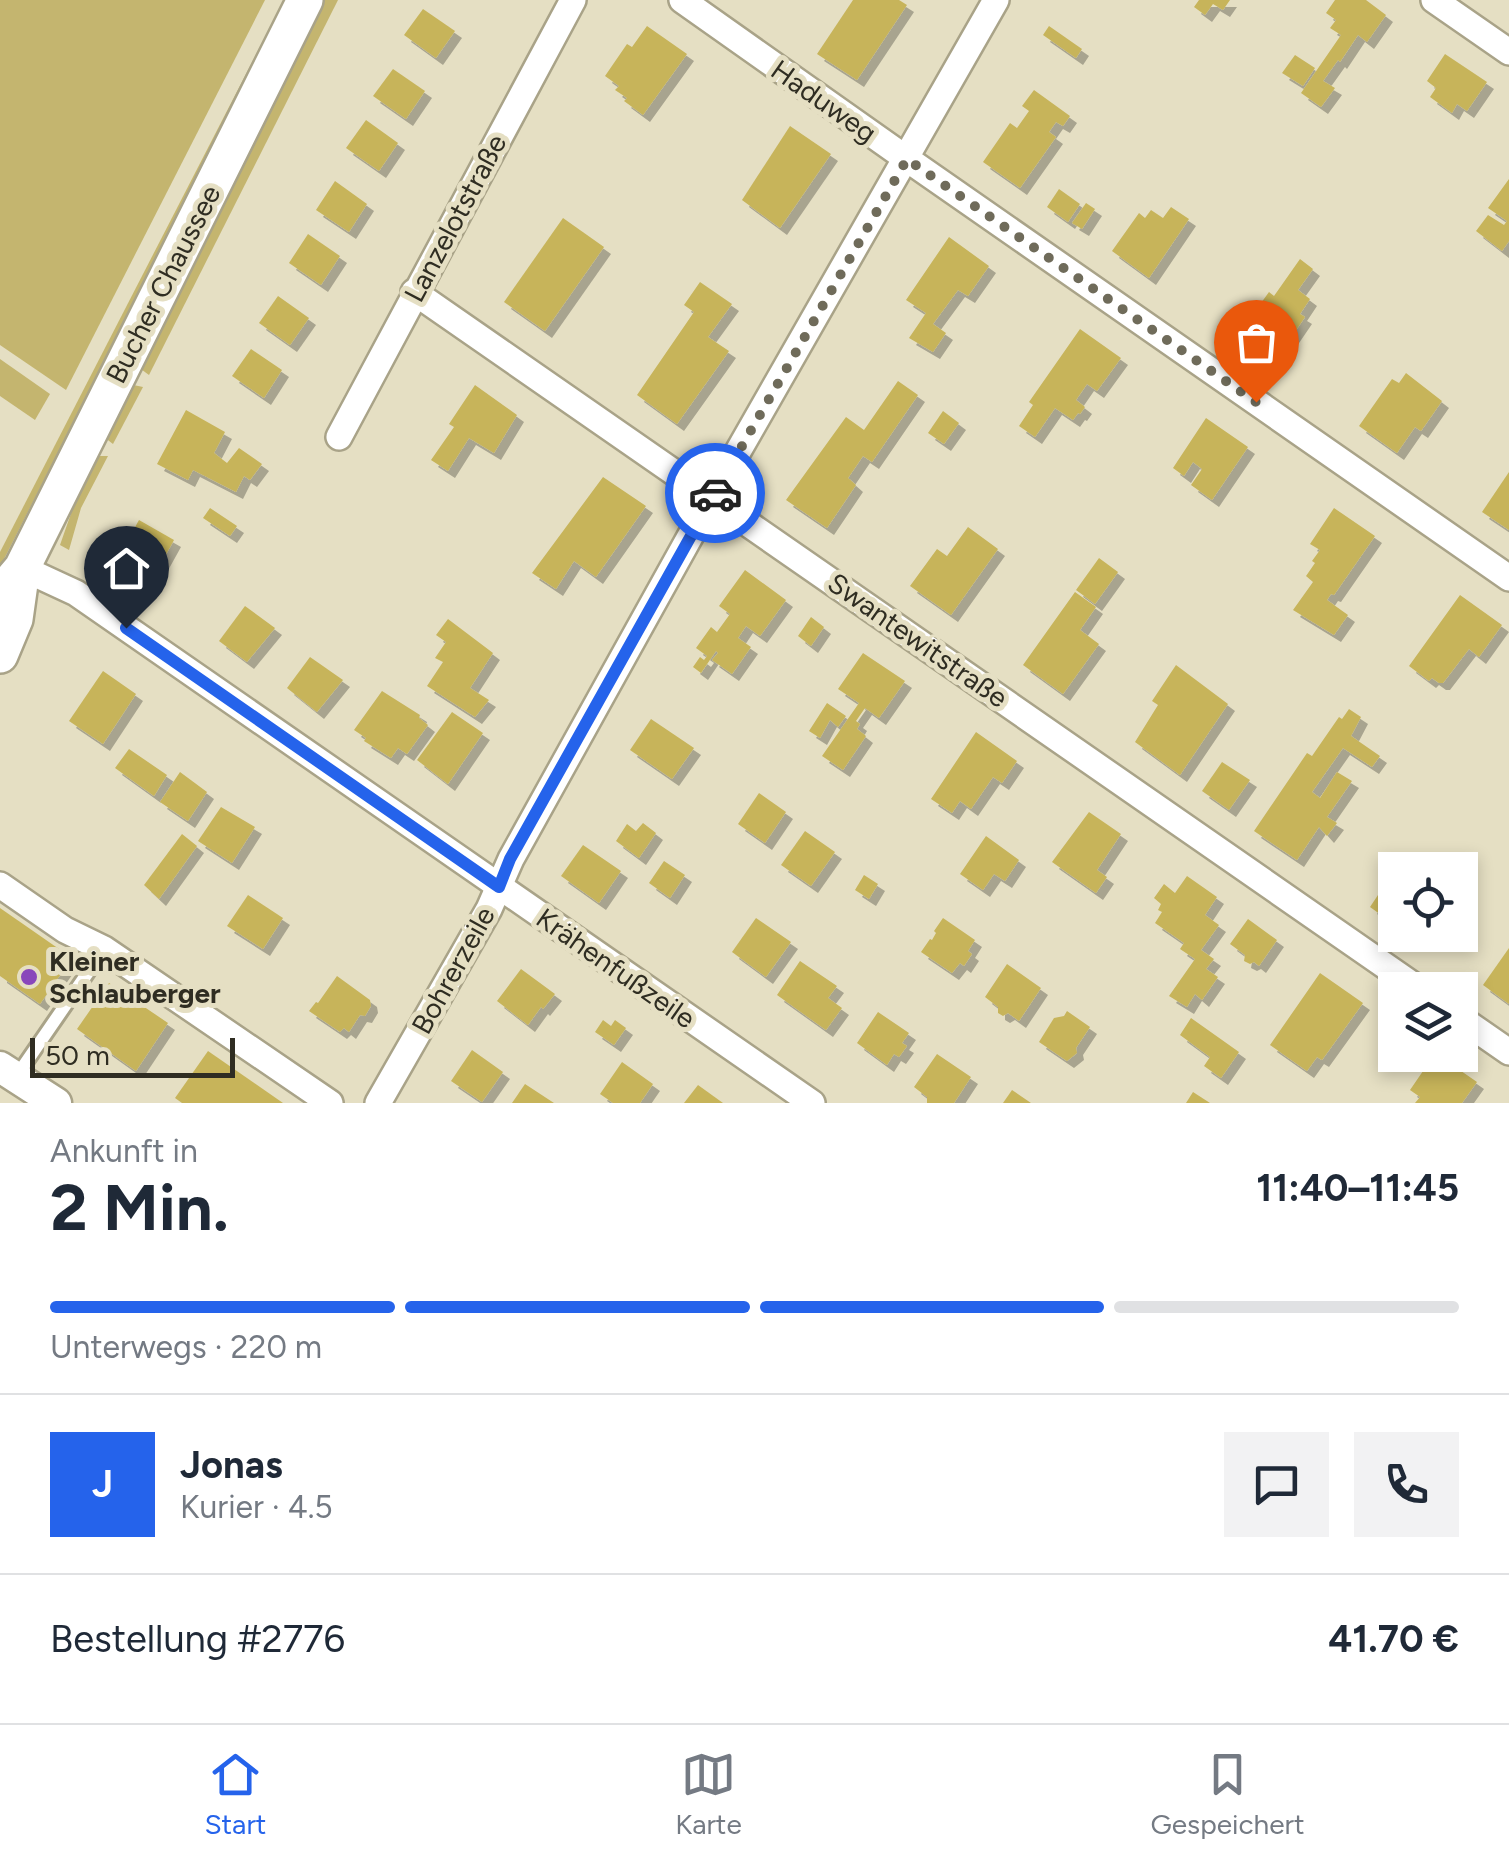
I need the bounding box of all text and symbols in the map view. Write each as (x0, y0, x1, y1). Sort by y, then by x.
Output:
street label: Haduweg (765, 52, 883, 150)
street label: Lanzelotstraße (397, 128, 513, 308)
street label: Bucher Chaussee (98, 179, 228, 389)
pin (1214, 300, 1299, 403)
icon: bag (1229, 315, 1284, 370)
courier (665, 443, 765, 543)
icon: car (688, 466, 743, 521)
pin (84, 526, 169, 629)
icon: home (99, 541, 154, 596)
street label: Swantewitstraße (822, 565, 1014, 715)
map controls (1378, 852, 1478, 1072)
button: locate (1378, 852, 1478, 952)
street label: Bohrerzeile (404, 900, 502, 1040)
street label: Krähenfußzeile (530, 901, 702, 1035)
place label: Kleiner Schlauberger (49, 944, 221, 1010)
marker: Kleiner Schlauberger (18, 966, 40, 988)
button: layers (1378, 972, 1478, 1072)
scale bar (30, 1033, 235, 1078)
text: 50 m (45, 1038, 110, 1072)
text: Ankunft in (50, 1132, 198, 1170)
text: 11:40–11:45 (1256, 1165, 1459, 1211)
text: 2 Min. (50, 1168, 229, 1246)
text: Unterwegs · 220 m (50, 1328, 322, 1366)
button: chat (1224, 1432, 1329, 1537)
button: phone (1354, 1432, 1459, 1537)
text: Jonas (180, 1442, 283, 1488)
text: J (92, 1461, 113, 1507)
text: Kurier · 4.5 (180, 1488, 333, 1526)
text: Bestellung #2776 (50, 1616, 345, 1662)
text: 41.70 € (1328, 1616, 1459, 1662)
tab: Start (204, 1747, 266, 1841)
tab: Karte (675, 1747, 742, 1841)
tab: Gespeichert (1151, 1747, 1305, 1841)

